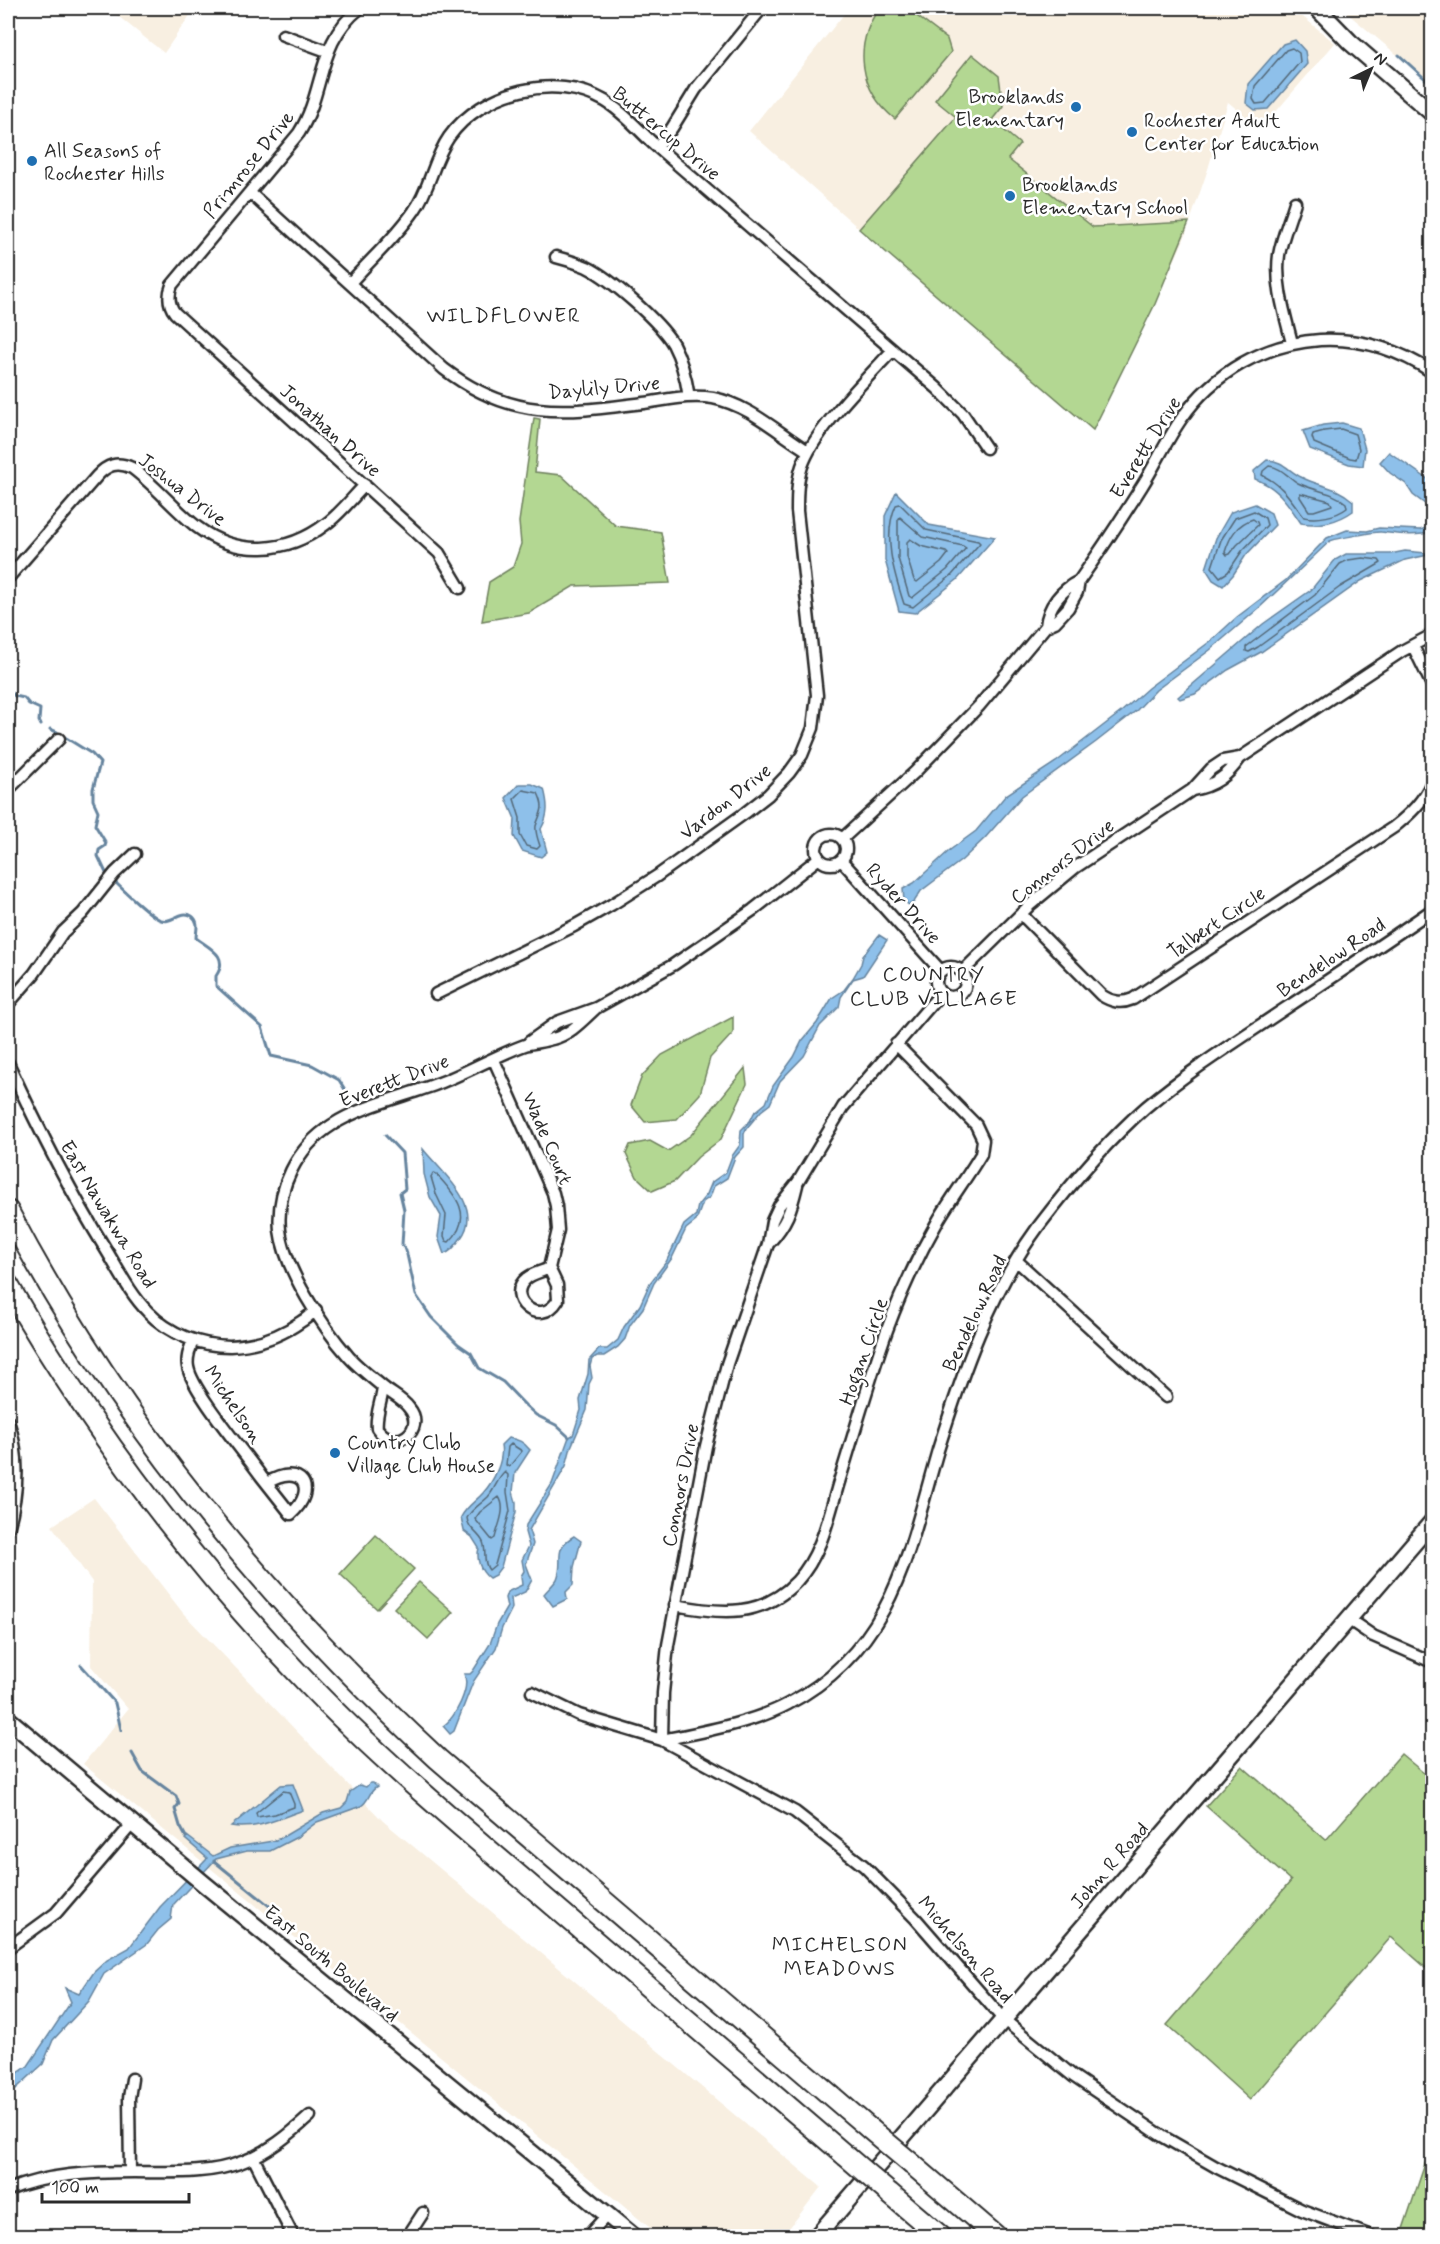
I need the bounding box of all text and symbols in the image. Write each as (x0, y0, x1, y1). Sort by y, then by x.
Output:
north arrow (1341, 39, 1401, 99)
text: N (1369, 48, 1391, 70)
street label: Buttercup Drive (606, 81, 726, 188)
place label: Brooklands Elementary (955, 84, 1064, 134)
marker: Brooklands Elementary (1069, 100, 1083, 114)
street label: Primrose Drive (197, 105, 301, 225)
place label: Rochester Adult Center for Education (1144, 108, 1319, 160)
marker: Rochester Adult Center for Education (1125, 125, 1139, 139)
place label: All Seasons of Rochester Hills (44, 138, 165, 188)
marker: All Seasons of Rochester Hills (25, 154, 39, 168)
place label: Brooklands Elementary School (1022, 172, 1188, 222)
marker: Brooklands Elementary School (1003, 189, 1017, 203)
district label: WILDFLOWER (426, 302, 582, 330)
street label: Daylily Drive (547, 370, 661, 407)
street label: Jonathan Drive (273, 378, 387, 484)
street label: Everett Drive (1104, 392, 1188, 504)
street label: Joshua Drive (132, 447, 232, 533)
street label: Vardon Drive (674, 758, 777, 847)
street label: Connors Drive (1005, 813, 1121, 911)
street label: Ryder Drive (859, 857, 947, 951)
street label: Talbert Circle (1162, 880, 1271, 966)
street label: Bendelow Road (1272, 912, 1391, 1005)
district label: COUNTRY CLUB VILLAGE (850, 961, 1018, 1013)
street label: Everett Drive (336, 1048, 453, 1115)
street label: Wade Court (515, 1088, 578, 1189)
street label: East Nawakwa Road (53, 1136, 163, 1294)
street label: Bendelow Road (937, 1251, 1014, 1376)
street label: Hogan Circle (833, 1294, 897, 1409)
street label: Michelson (197, 1360, 269, 1450)
street label: Connors Drive (656, 1421, 707, 1549)
place label: Country Club Village Club House (347, 1430, 495, 1480)
marker: Country Club Village Club House (328, 1446, 342, 1460)
street label: John R Road (1065, 1817, 1156, 1915)
street label: Michelson Road (911, 1890, 1019, 2010)
street label: East South Boulevard (258, 1900, 404, 2029)
district label: MICHELSON MEADOWS (772, 1931, 908, 1983)
scale bar (42, 2166, 189, 2204)
text: 100 m (51, 2176, 99, 2200)

